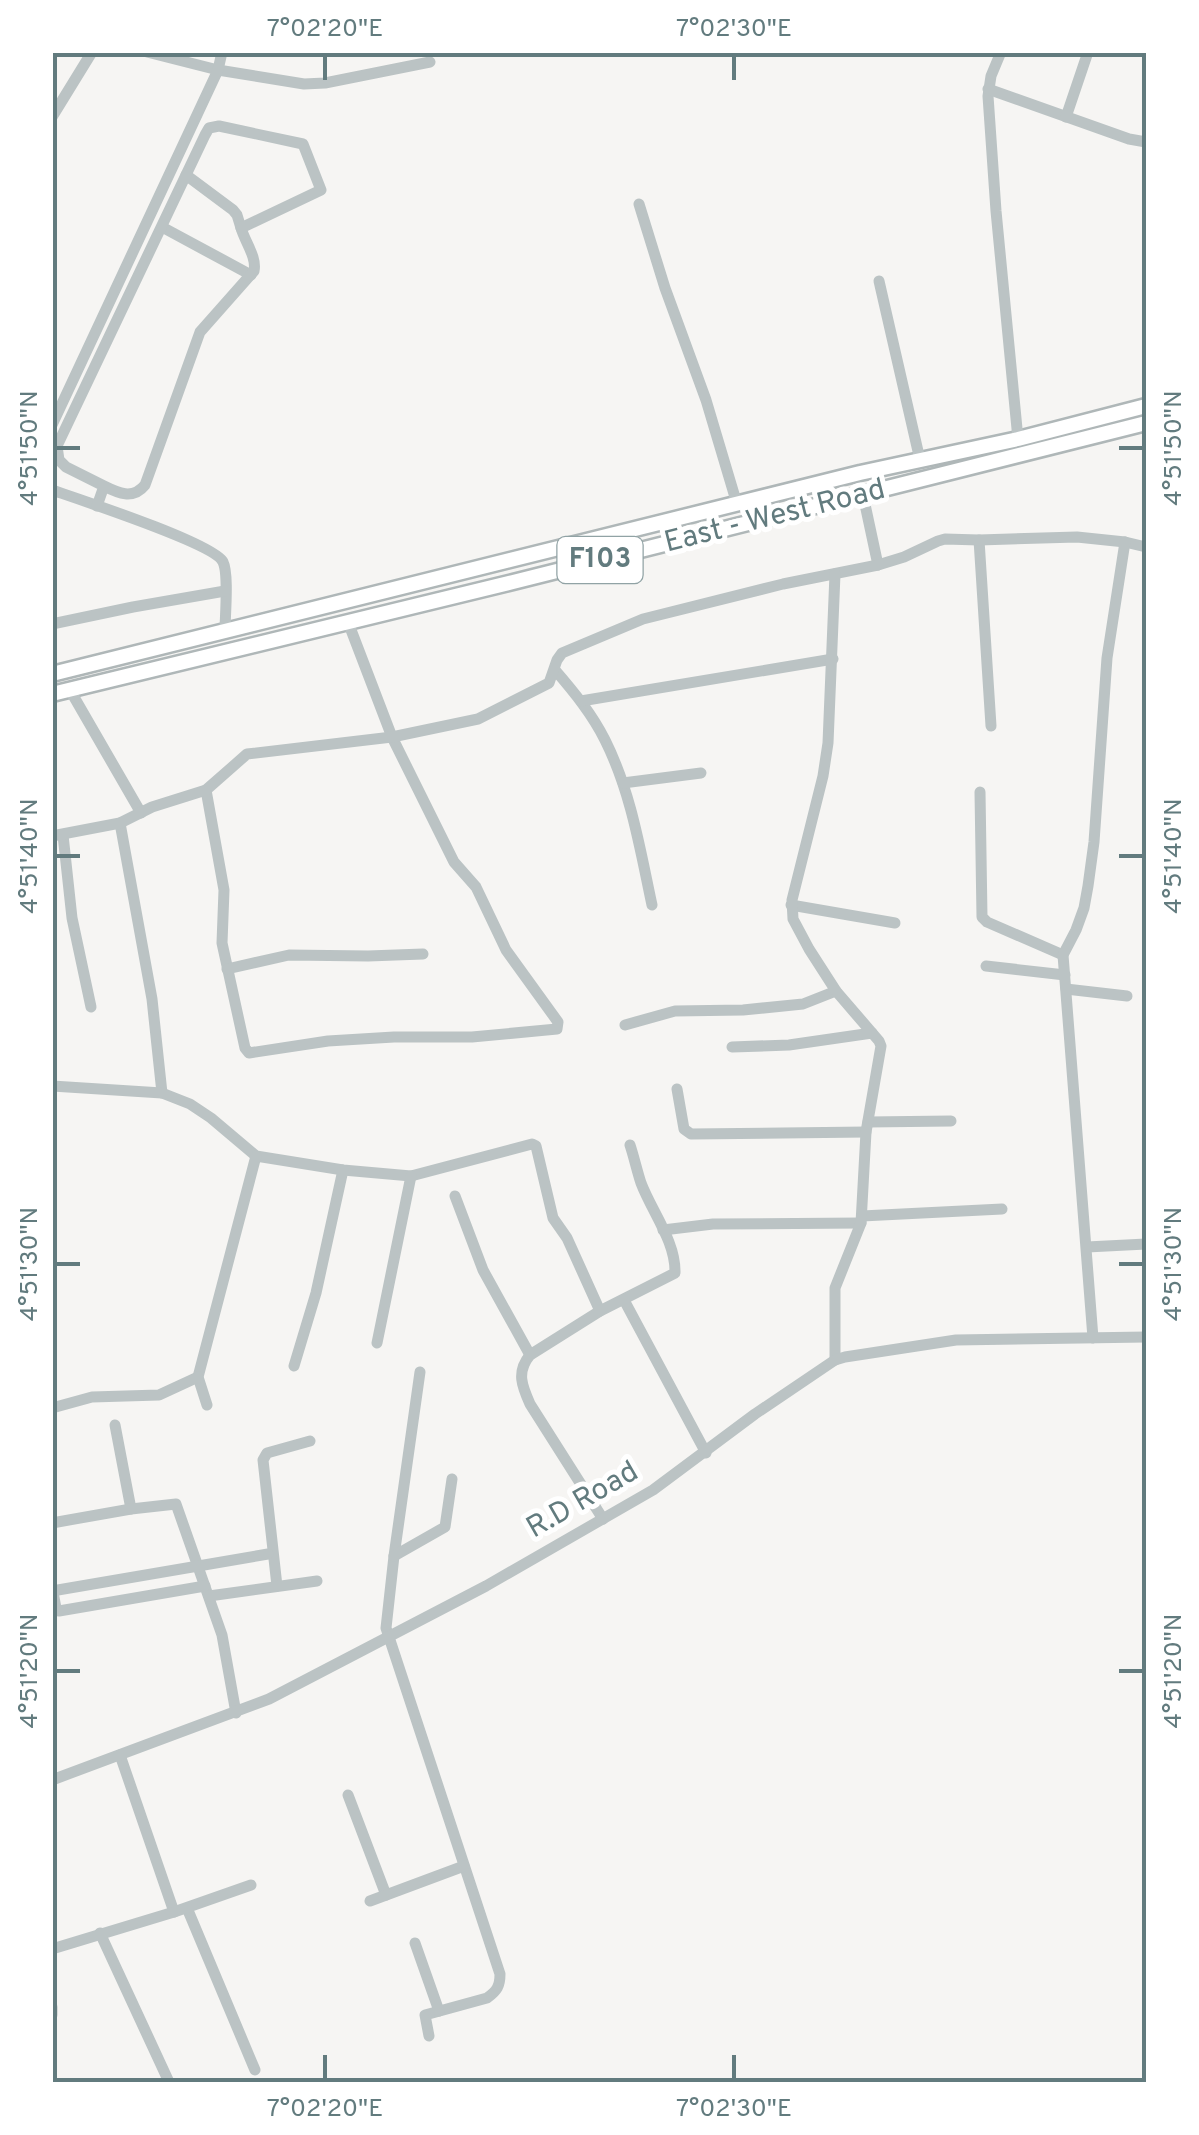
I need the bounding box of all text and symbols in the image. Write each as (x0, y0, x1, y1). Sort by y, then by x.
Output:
text: 7°02'20"E (267, 14, 383, 46)
text: 7°02'30"E (676, 14, 792, 46)
text: 4°51'50"N (15, 390, 47, 506)
text: 4°51'50"N (1159, 390, 1191, 506)
street label: East - West Road (661, 472, 889, 562)
road number: F103 (558, 537, 642, 583)
text: 4°51'40"N (15, 798, 47, 914)
text: 4°51'40"N (1159, 798, 1191, 914)
text: 4°51'30"N (15, 1207, 47, 1321)
text: 4°51'30"N (1159, 1207, 1191, 1321)
street label: R.D Road (520, 1454, 646, 1548)
text: 4°51'20"N (15, 1613, 47, 1729)
text: 4°51'20"N (1159, 1613, 1191, 1729)
text: 7°02'20"E (267, 2094, 383, 2126)
text: 7°02'30"E (676, 2094, 792, 2126)

